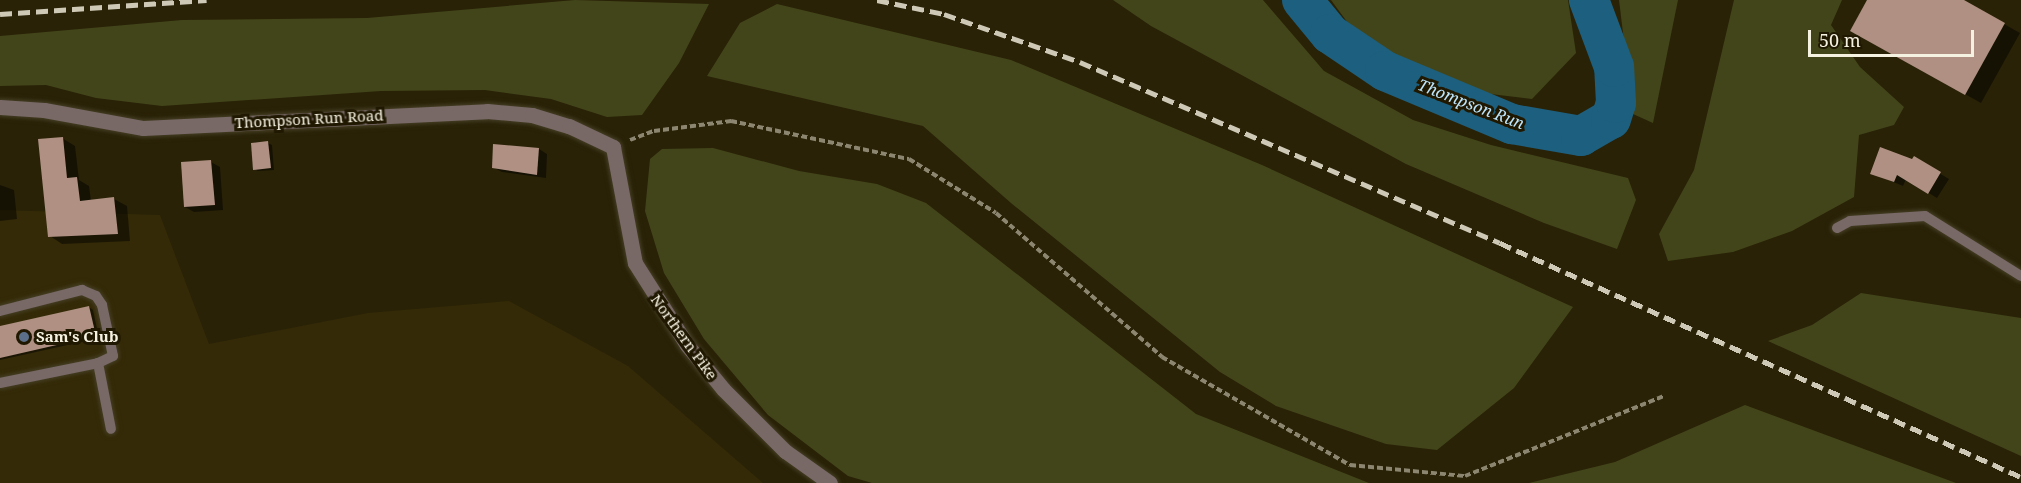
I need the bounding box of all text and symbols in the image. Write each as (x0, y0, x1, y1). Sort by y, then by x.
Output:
scale bar (1811, 18, 1978, 56)
text: 50 m (1819, 28, 1861, 52)
water label: Thompson Run (1415, 75, 1527, 133)
street label: Thompson Run Road (234, 106, 384, 132)
street label: Northern Pike (647, 291, 721, 383)
place label: Sam's Club (36, 328, 118, 346)
marker: Sam's Club (17, 330, 31, 344)

